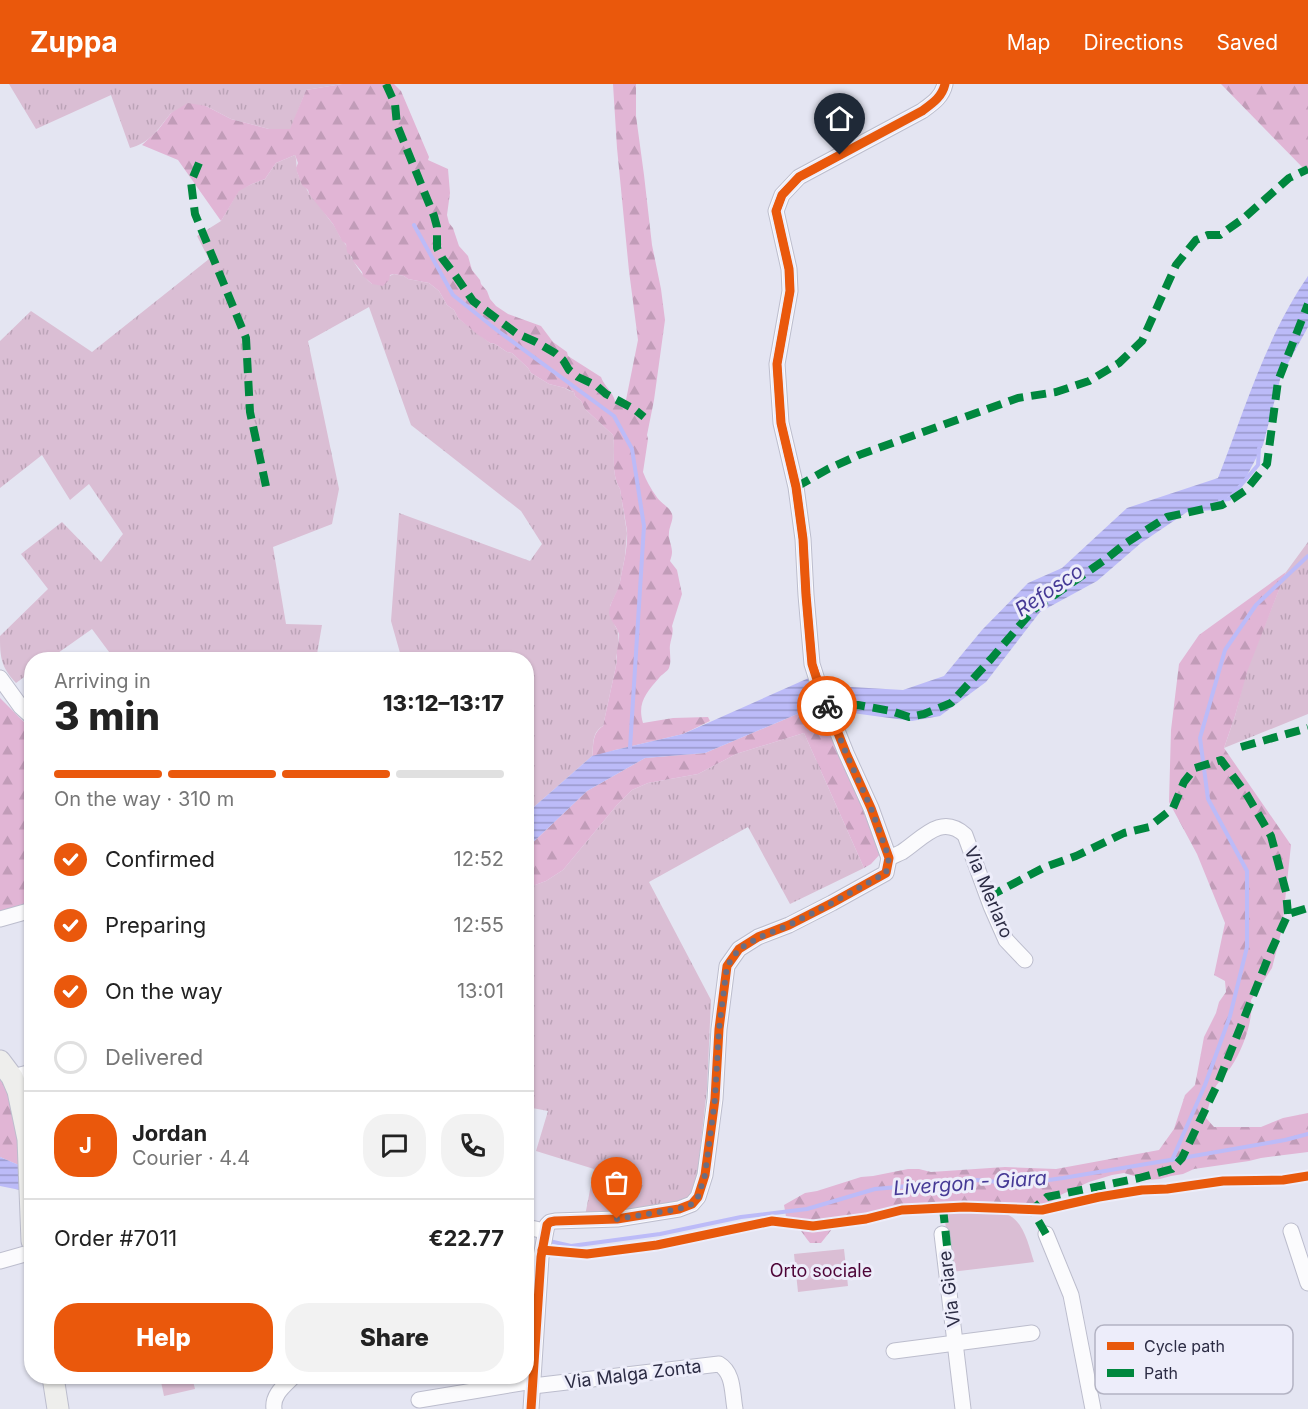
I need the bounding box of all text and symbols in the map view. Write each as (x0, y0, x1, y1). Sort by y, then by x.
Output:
text: Zuppa (30, 25, 118, 59)
text: Map (1007, 30, 1050, 55)
text: Directions (1083, 30, 1184, 55)
text: Saved (1217, 30, 1278, 55)
pin (814, 93, 865, 155)
icon: home (823, 102, 856, 135)
water label: Refosco (1010, 559, 1088, 621)
text: Arriving in (54, 669, 151, 693)
courier (797, 676, 857, 736)
text: 13:12–13:17 (383, 690, 504, 716)
icon: bike (811, 690, 844, 723)
text: 3 min (54, 692, 160, 739)
text: On the way · 310 m (54, 787, 234, 811)
icon: check (54, 843, 87, 876)
street label: Via Merlaro (960, 843, 1018, 941)
text: Confirmed (105, 846, 215, 872)
text: 12:52 (454, 847, 504, 871)
icon: check (54, 909, 87, 942)
text: Preparing (105, 912, 206, 938)
text: 12:55 (454, 913, 504, 937)
icon: check (54, 975, 87, 1008)
text: On the way (105, 978, 223, 1004)
text: 13:01 (457, 979, 504, 1003)
text: Delivered (105, 1044, 203, 1070)
button: chat (363, 1114, 426, 1177)
button: phone (441, 1114, 504, 1177)
text: Jordan (132, 1120, 207, 1146)
text: J (79, 1132, 92, 1158)
text: Courier · 4.4 (132, 1146, 250, 1170)
pin (591, 1157, 642, 1219)
icon: bag (600, 1166, 633, 1199)
water label: Livergon - Giara (892, 1166, 1048, 1200)
text: Order #7011 (54, 1225, 177, 1251)
text: €22.77 (428, 1225, 504, 1251)
street label: Via Giare (934, 1250, 964, 1328)
park label: Orto sociale (770, 1260, 872, 1281)
button: Help (54, 1303, 273, 1372)
button: Share (285, 1303, 504, 1372)
legend (1095, 1325, 1293, 1394)
text: Cycle path (1144, 1336, 1225, 1356)
street label: Via Malga Zonta (563, 1355, 703, 1393)
text: Path (1144, 1363, 1178, 1383)

